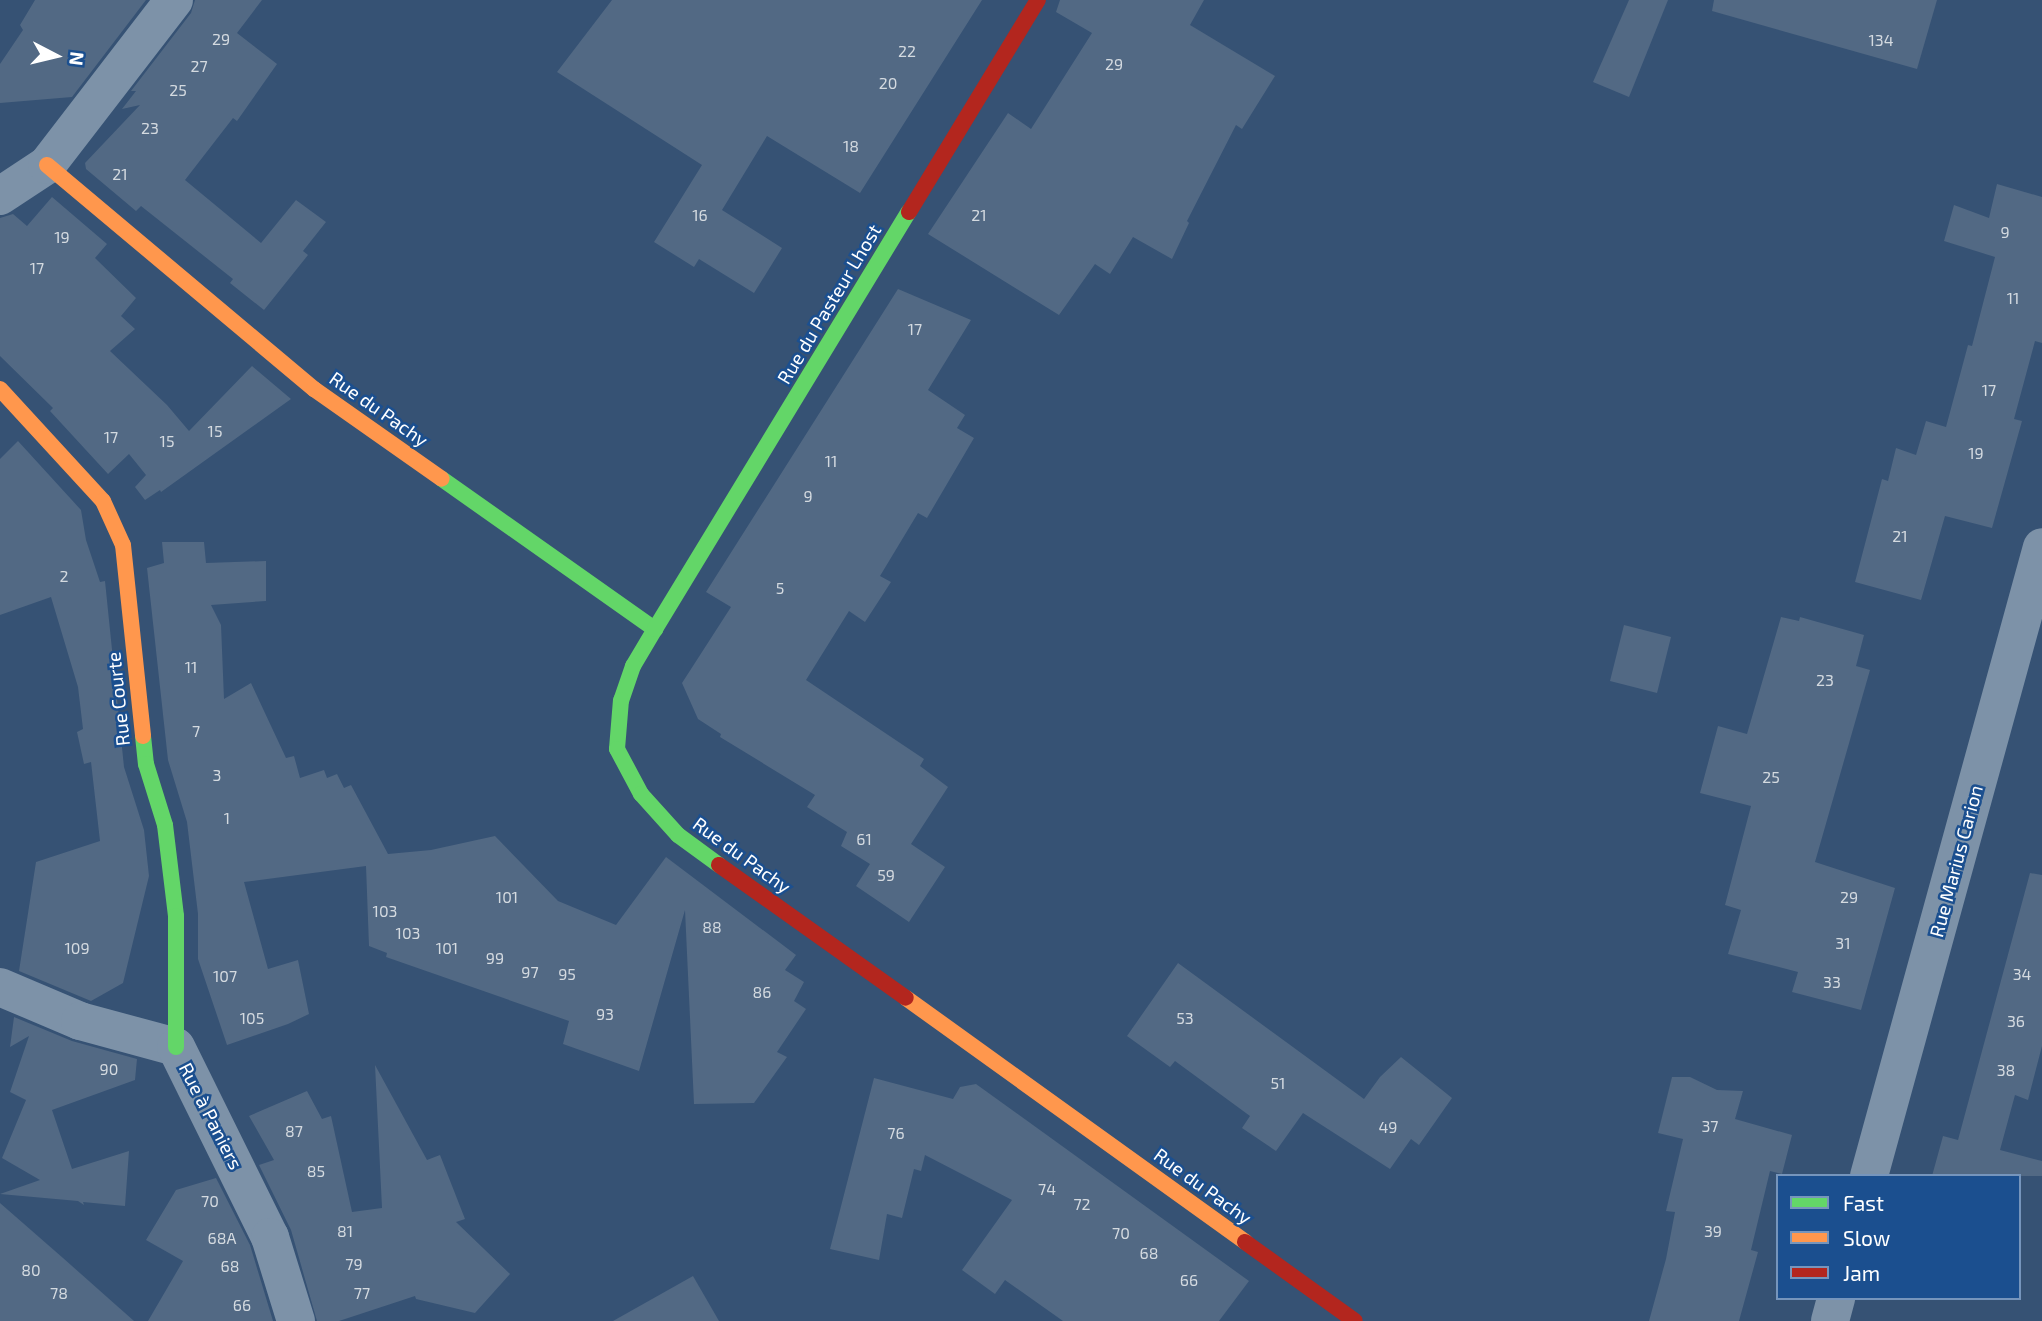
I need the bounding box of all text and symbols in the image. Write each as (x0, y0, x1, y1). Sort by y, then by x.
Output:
north arrow (21, 21, 91, 91)
house number: 29 (212, 29, 230, 49)
house number: 134 (1868, 30, 1894, 50)
house number: 22 (898, 41, 916, 61)
text: N (65, 50, 90, 67)
house number: 29 (1105, 54, 1123, 74)
house number: 27 (190, 56, 208, 76)
house number: 20 (879, 73, 897, 93)
house number: 25 (169, 80, 187, 100)
house number: 23 (141, 118, 159, 138)
house number: 18 (843, 136, 859, 156)
house number: 21 (112, 164, 128, 184)
house number: 16 (692, 205, 708, 225)
house number: 21 (971, 205, 987, 225)
street label: Rue du Pasteur Lhost (772, 220, 886, 388)
house number: 9 (2000, 222, 2010, 242)
house number: 19 (54, 227, 70, 247)
house number: 17 (30, 258, 44, 278)
house number: 11 (2007, 288, 2019, 308)
house number: 17 (908, 319, 922, 339)
street label: Rue du Pachy (325, 367, 433, 451)
house number: 17 (1982, 380, 1996, 400)
house number: 15 (208, 421, 222, 441)
house number: 17 (104, 427, 118, 447)
house number: 15 (160, 431, 174, 451)
house number: 19 (1968, 443, 1984, 463)
house number: 11 (825, 451, 837, 471)
house number: 9 (803, 486, 813, 506)
house number: 21 (1892, 526, 1908, 546)
house number: 2 (60, 566, 68, 586)
house number: 5 (776, 578, 784, 598)
street label: Rue Courte (102, 651, 134, 747)
house number: 11 (185, 657, 197, 677)
house number: 23 (1816, 670, 1834, 690)
house number: 7 (192, 721, 200, 741)
house number: 3 (213, 765, 221, 785)
house number: 25 (1762, 767, 1780, 787)
street label: Rue Marius Carion (1925, 782, 1987, 940)
house number: 1 (224, 808, 230, 828)
street label: Rue du Pachy (689, 812, 795, 898)
house number: 61 (856, 829, 872, 849)
house number: 59 (877, 865, 895, 885)
house number: 101 (496, 887, 518, 907)
house number: 29 (1840, 887, 1858, 907)
house number: 103 (373, 901, 397, 921)
house number: 88 (702, 917, 722, 937)
house number: 103 (396, 923, 420, 943)
house number: 31 (1835, 933, 1851, 953)
house number: 109 (64, 938, 90, 958)
house number: 101 (436, 938, 458, 958)
house number: 99 (486, 948, 504, 968)
house number: 97 (521, 962, 539, 982)
house number: 95 (558, 964, 576, 984)
house number: 34 (2013, 964, 2031, 984)
house number: 107 (213, 966, 237, 986)
house number: 33 (1823, 972, 1841, 992)
house number: 86 (753, 982, 771, 1002)
house number: 93 (596, 1004, 614, 1024)
house number: 105 (240, 1008, 264, 1028)
house number: 53 (1176, 1008, 1194, 1028)
house number: 36 (2007, 1011, 2025, 1031)
house number: 90 (100, 1059, 118, 1079)
street label: Rue à Paniers (174, 1059, 248, 1173)
house number: 38 (1997, 1060, 2015, 1080)
house number: 51 (1271, 1073, 1285, 1093)
house number: 37 (1701, 1116, 1719, 1136)
house number: 49 (1379, 1117, 1397, 1137)
house number: 87 (285, 1121, 303, 1141)
house number: 76 (887, 1123, 905, 1143)
street label: Rue du Pachy (1150, 1143, 1256, 1229)
house number: 85 (307, 1161, 325, 1181)
legend (1776, 1174, 2021, 1300)
house number: 74 (1038, 1179, 1056, 1199)
text: Fast (1843, 1190, 1884, 1215)
house number: 70 (201, 1191, 219, 1211)
house number: 72 (1073, 1194, 1091, 1214)
house number: 81 (337, 1221, 353, 1241)
house number: 39 (1704, 1221, 1722, 1241)
house number: 70 (1112, 1223, 1130, 1243)
text: Slow (1843, 1225, 1890, 1250)
house number: 68A (208, 1228, 236, 1248)
house number: 68 (1140, 1243, 1158, 1263)
house number: 79 (345, 1254, 363, 1274)
house number: 68 (221, 1256, 239, 1276)
house number: 80 (21, 1260, 41, 1280)
text: Jam (1843, 1260, 1880, 1285)
house number: 66 (1180, 1270, 1198, 1290)
house number: 78 (50, 1283, 68, 1303)
house number: 77 (354, 1283, 370, 1303)
house number: 66 (233, 1295, 251, 1315)

